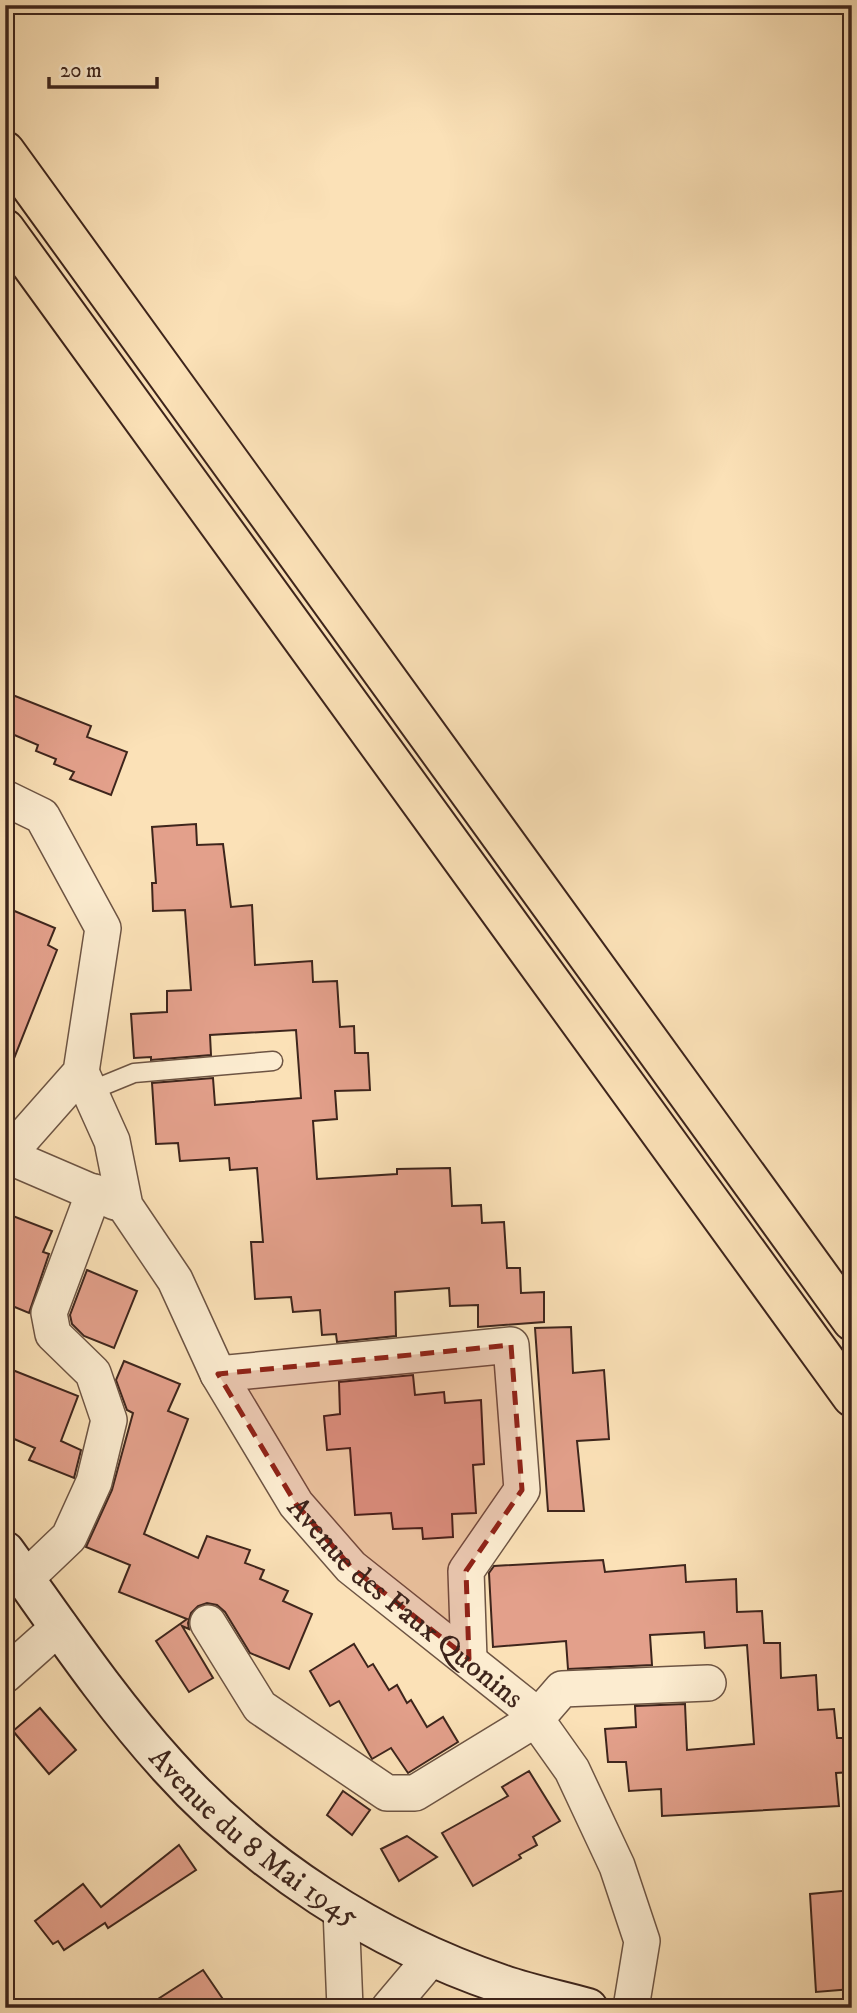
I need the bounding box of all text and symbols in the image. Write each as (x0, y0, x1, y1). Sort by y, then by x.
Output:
scale bar (49, 46, 158, 90)
text: 20 m (60, 58, 102, 84)
street label: Avenue des Faux Quonins (278, 1490, 530, 1717)
street label: Avenue du 8 Mai 1945 (140, 1740, 365, 1935)

